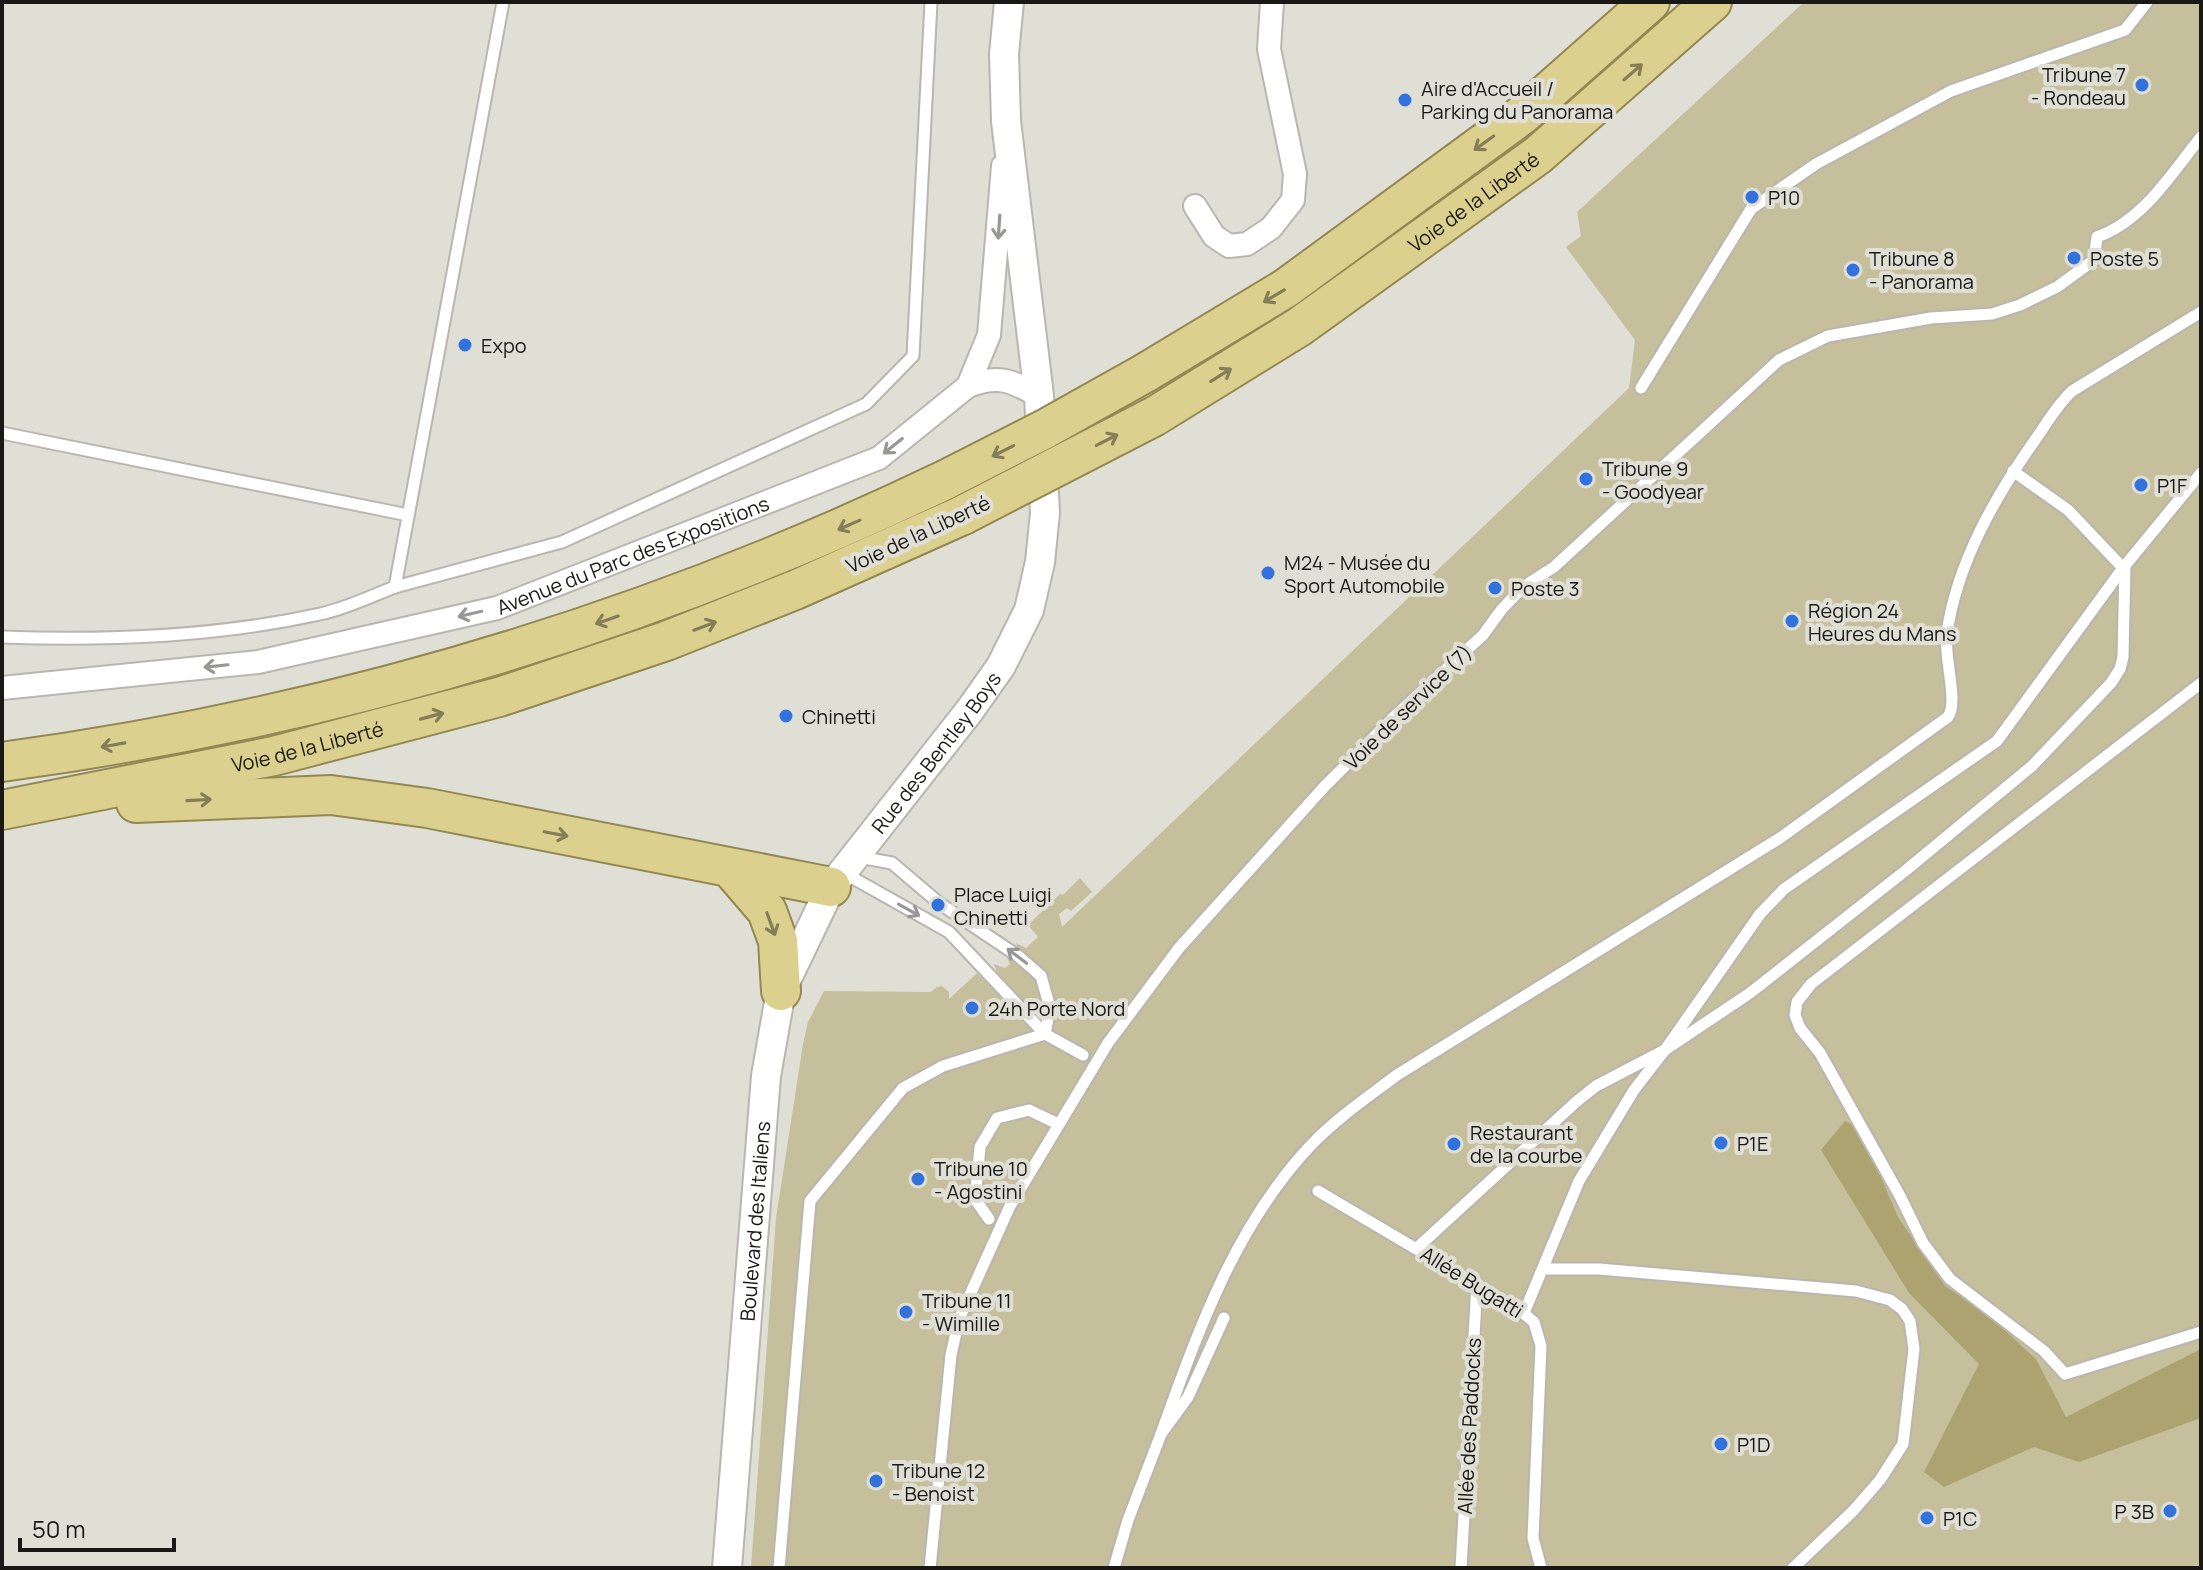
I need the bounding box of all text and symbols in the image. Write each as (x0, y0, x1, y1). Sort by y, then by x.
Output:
place label: Tribune 7 - Rondeau (2031, 61, 2126, 111)
one-way arrow (1622, 63, 1642, 81)
place label: Aire d'Accueil / Parking du Panorama (1421, 75, 1613, 125)
marker: Tribune 7 - Rondeau (2133, 76, 2151, 94)
marker: Aire d'Accueil / Parking du Panorama (1396, 91, 1414, 109)
one-way arrow (1473, 134, 1495, 151)
street label: Voie de la Liberté (1402, 145, 1544, 258)
place label: P10 (1768, 184, 1800, 211)
marker: P10 (1743, 188, 1761, 206)
one-way arrow (991, 213, 1006, 240)
place label: Tribune 8 - Panorama (1869, 245, 1974, 295)
place label: Poste 5 (2090, 245, 2159, 272)
marker: Poste 5 (2065, 249, 2083, 267)
marker: Tribune 8 - Panorama (1844, 261, 1862, 279)
one-way arrow (1263, 288, 1286, 304)
place label: Expo (481, 332, 527, 359)
marker: Expo (456, 336, 474, 354)
one-way arrow (1209, 366, 1232, 382)
one-way arrow (1095, 432, 1119, 448)
one-way arrow (883, 438, 904, 455)
one-way arrow (991, 444, 1015, 459)
place label: Tribune 9 - Goodyear (1602, 455, 1704, 505)
marker: Tribune 9 - Goodyear (1577, 470, 1595, 488)
place label: P1F (2157, 472, 2187, 499)
marker: P1F (2132, 476, 2150, 494)
street label: Avenue du Parc des Expositions (492, 489, 773, 620)
street label: Voie de la Liberté (842, 489, 994, 579)
one-way arrow (837, 518, 861, 533)
place label: M24 - Musée du Sport Automobile (1284, 549, 1445, 599)
marker: M24 - Musée du Sport Automobile (1259, 564, 1277, 582)
place label: Poste 3 (1511, 575, 1580, 602)
marker: Poste 3 (1486, 579, 1504, 597)
place label: Région 24 Heures du Mans (1808, 597, 1957, 647)
one-way arrow (458, 607, 483, 622)
marker: Région 24 Heures du Mans (1783, 612, 1801, 630)
one-way arrow (594, 613, 619, 628)
one-way arrow (692, 618, 717, 632)
street label: Voie de service (7) (1338, 639, 1478, 775)
one-way arrow (203, 659, 229, 674)
street label: Rue des Bentley Boys (865, 666, 1007, 839)
place label: Chinetti (802, 703, 876, 730)
one-way arrow (418, 707, 444, 722)
marker: Chinetti (777, 707, 795, 725)
street label: Voie de la Liberté (229, 714, 386, 778)
one-way arrow (101, 739, 126, 754)
one-way arrow (185, 792, 212, 807)
one-way arrow (543, 827, 568, 842)
place label: Place Luigi Chinetti (954, 881, 1052, 931)
marker: Place Luigi Chinetti (929, 896, 947, 914)
one-way arrow (897, 902, 920, 918)
one-way arrow (765, 911, 779, 936)
one-way arrow (1007, 948, 1028, 965)
place label: 24h Porte Nord (988, 995, 1125, 1022)
marker: 24h Porte Nord (963, 999, 981, 1017)
place label: Restaurant de la courbe (1470, 1119, 1583, 1169)
street label: Boulevard des Italiens (733, 1120, 776, 1322)
place label: P1E (1737, 1130, 1768, 1157)
marker: P1E (1712, 1134, 1730, 1152)
marker: Restaurant de la courbe (1445, 1135, 1463, 1153)
place label: Tribune 10 - Agostini (934, 1155, 1028, 1205)
marker: Tribune 10 - Agostini (909, 1170, 927, 1188)
street label: Allée Bugatti (1416, 1240, 1528, 1324)
place label: Tribune 11 - Wimille (922, 1287, 1012, 1337)
marker: Tribune 11 - Wimille (897, 1303, 915, 1321)
street label: Allée des Paddocks (1451, 1337, 1487, 1515)
place label: P1D (1737, 1431, 1770, 1458)
marker: P1D (1712, 1435, 1730, 1453)
place label: Tribune 12 - Benoist (892, 1457, 985, 1507)
marker: Tribune 12 - Benoist (867, 1472, 885, 1490)
place label: P 3B (2115, 1498, 2154, 1525)
scale bar (20, 1502, 174, 1552)
marker: P 3B (2161, 1502, 2179, 1520)
place label: P1C (1943, 1505, 1977, 1532)
marker: P1C (1918, 1509, 1936, 1527)
text: 50 m (32, 1512, 86, 1545)

